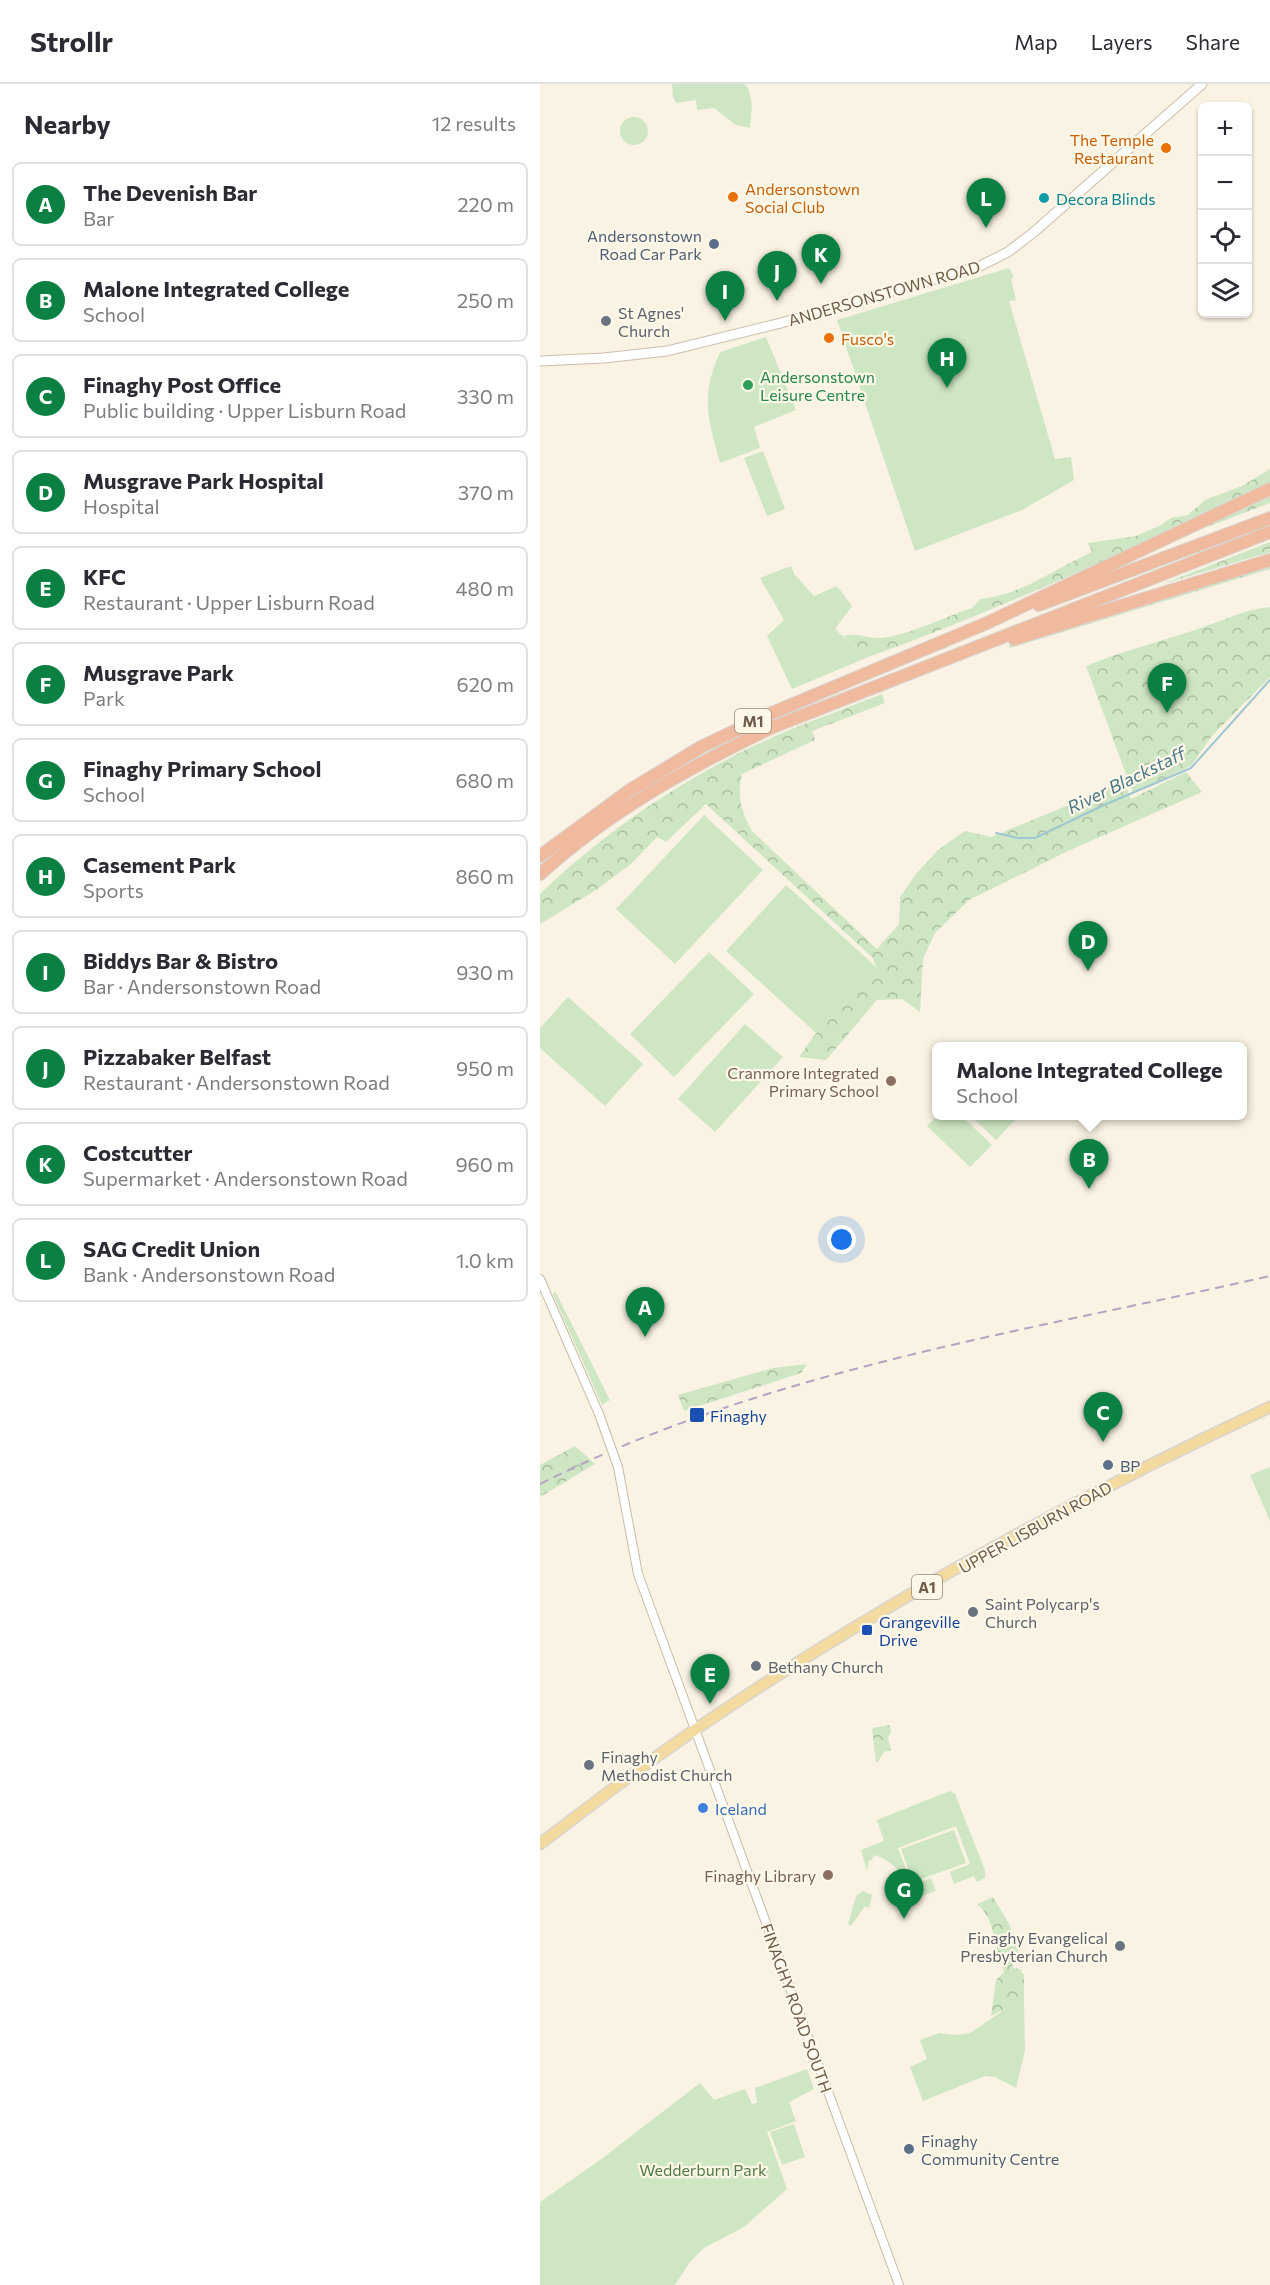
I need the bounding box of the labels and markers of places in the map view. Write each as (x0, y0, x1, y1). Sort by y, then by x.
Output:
place label: The Temple Restaurant (1070, 130, 1154, 167)
marker: The Temple Restaurant (1159, 141, 1173, 155)
pin: L (966, 178, 1006, 228)
place label: Andersonstown Social Club (745, 179, 860, 216)
place label: Decora Blinds (1056, 189, 1156, 208)
marker: Andersonstown Social Club (726, 190, 740, 204)
marker: Decora Blinds (1037, 191, 1051, 205)
place label: Andersonstown Road Car Park (587, 226, 702, 263)
pin: K (802, 234, 840, 284)
marker: Andersonstown Road Car Park (707, 237, 721, 251)
pin: J (758, 252, 796, 301)
pin: I (706, 272, 744, 321)
place label: St Agnes' Church (618, 303, 684, 340)
marker: St Agnes' Church (599, 314, 613, 328)
place label: Fusco's (841, 329, 894, 348)
marker: Fusco's (822, 331, 836, 345)
pin: H (928, 338, 966, 388)
place label: Andersonstown Leisure Centre (760, 367, 875, 404)
marker: Andersonstown Leisure Centre (741, 378, 755, 392)
pin: F (1148, 664, 1186, 713)
pin: D (1068, 922, 1108, 971)
place label: Cranmore Integrated Primary School (727, 1063, 879, 1100)
marker: Cranmore Integrated Primary School (884, 1074, 898, 1088)
pin: B (1070, 1140, 1108, 1189)
pin: A (626, 1288, 664, 1337)
pin: C (1084, 1392, 1122, 1442)
marker: Finaghy (688, 1406, 706, 1424)
place label: Finaghy (710, 1406, 767, 1425)
place label: BP (1120, 1456, 1140, 1475)
marker: BP (1101, 1458, 1115, 1472)
place label: Saint Polycarp's Church (985, 1594, 1100, 1631)
marker: Saint Polycarp's Church (966, 1605, 980, 1619)
place label: Grangeville Drive (879, 1612, 960, 1649)
marker: Grangeville Drive (860, 1623, 874, 1637)
pin: E (690, 1654, 730, 1704)
place label: Bethany Church (768, 1657, 883, 1676)
marker: Bethany Church (749, 1659, 763, 1673)
place label: Finaghy Methodist Church (601, 1747, 732, 1784)
marker: Finaghy Methodist Church (582, 1758, 596, 1772)
place label: Iceland (715, 1799, 767, 1818)
marker: Iceland (696, 1801, 710, 1815)
place label: Finaghy Library (704, 1866, 816, 1885)
marker: Finaghy Library (821, 1868, 835, 1882)
pin: G (884, 1870, 924, 1919)
place label: Finaghy Evangelical Presbyterian Church (960, 1928, 1108, 1965)
marker: Finaghy Evangelical Presbyterian Church (1113, 1939, 1127, 1953)
place label: Finaghy Community Centre (921, 2131, 1059, 2168)
marker: Finaghy Community Centre (902, 2142, 916, 2156)

